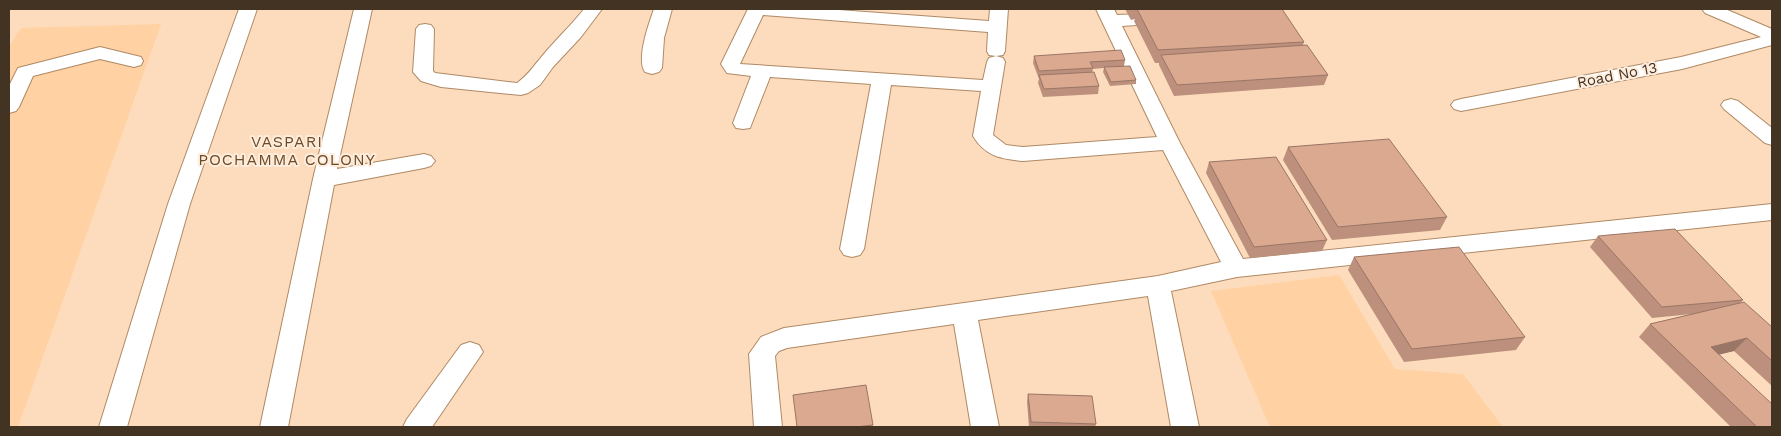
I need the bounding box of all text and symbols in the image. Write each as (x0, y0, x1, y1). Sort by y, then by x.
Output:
street label: Road No 13 (1576, 58, 1658, 92)
district label: VASPARI POCHAMMA COLONY (198, 132, 376, 169)

